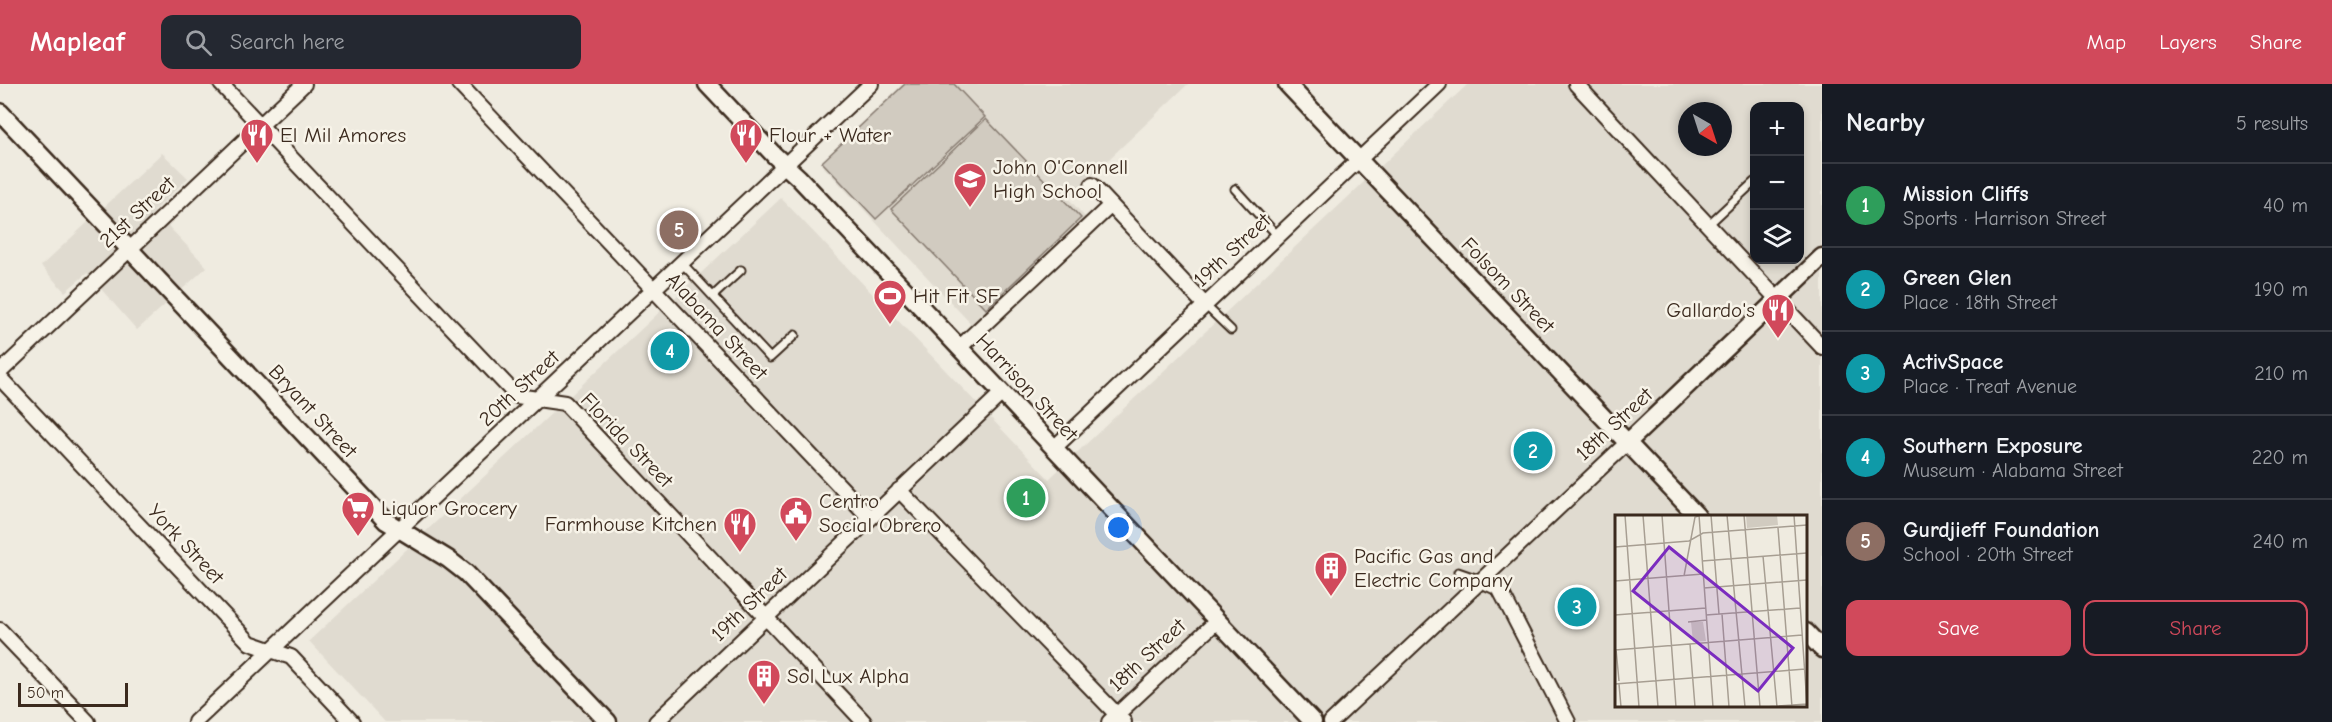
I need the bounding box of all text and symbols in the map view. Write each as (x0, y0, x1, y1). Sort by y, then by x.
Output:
search box (161, 15, 581, 69)
text: Mapleaf (30, 26, 125, 58)
icon: search (182, 26, 215, 59)
text: Search here (230, 29, 344, 55)
text: Map (2087, 30, 2126, 54)
text: Layers (2159, 30, 2217, 54)
text: Share (2250, 30, 2302, 54)
north arrow (1678, 102, 1732, 156)
map controls (1750, 102, 1804, 264)
button: + (1750, 102, 1804, 156)
text: Nearby (1846, 108, 1925, 138)
text: 5 results (2236, 112, 2308, 135)
restaurant icon: El Mil Amores (239, 117, 275, 164)
restaurant icon: Flour + Water (728, 117, 764, 164)
place label: El Mil Amores (280, 123, 406, 147)
place label: Flour + Water (769, 123, 892, 147)
place label: John O'Connell High School (993, 155, 1128, 203)
button: − (1750, 156, 1804, 210)
school or university icon: John O'Connell High School (952, 161, 988, 208)
street label: 21st Street (95, 171, 180, 253)
text: Mission Cliffs (1903, 181, 2029, 207)
text: 1 (1862, 194, 1869, 217)
text: 40 m (2263, 194, 2308, 217)
text: Sports · Harrison Street (1903, 207, 2106, 230)
pin: 5 (660, 208, 698, 252)
street label: 19th Street (1189, 208, 1276, 292)
button: layers (1750, 210, 1804, 264)
street label: Folsom Street (1457, 232, 1560, 338)
text: Green Glen (1903, 265, 2012, 291)
street label: Alabama Street (661, 268, 773, 385)
sports icon: Hit Fit SF (872, 278, 908, 325)
text: 2 (1861, 278, 1870, 301)
text: 190 m (2254, 278, 2308, 301)
place label: Hit Fit SF (913, 284, 1000, 308)
text: Place · 18th Street (1903, 291, 2057, 314)
restaurant icon: Gallardo's (1760, 292, 1796, 339)
place label: Gallardo's (1666, 298, 1755, 322)
pin: 4 (650, 328, 690, 374)
street label: Harrison Street (971, 328, 1084, 447)
street label: 20th Street (474, 344, 565, 431)
text: ActivSpace (1903, 349, 2003, 375)
street label: Bryant Street (264, 359, 363, 463)
text: 3 (1861, 362, 1870, 385)
text: 210 m (2254, 362, 2308, 385)
text: Place · Treat Avenue (1903, 375, 2077, 398)
street label: 18th Street (1571, 382, 1658, 466)
street label: Florida Street (576, 388, 679, 493)
pin: 2 (1514, 428, 1552, 473)
text: Southern Exposure (1903, 433, 2082, 459)
text: 4 (1861, 446, 1870, 469)
text: 220 m (2252, 446, 2308, 469)
text: Museum · Alabama Street (1903, 459, 2123, 482)
pin: 1 (1006, 476, 1046, 520)
place label: Centro Social Obrero (819, 489, 941, 537)
supermarket icon: Liquor Grocery (340, 490, 376, 537)
public building icon: Centro Social Obrero (778, 495, 814, 542)
place label: Liquor Grocery (381, 496, 517, 520)
street label: York Street (143, 499, 230, 590)
restaurant icon: Farmhouse Kitchen (722, 506, 758, 553)
place label: Farmhouse Kitchen (545, 512, 717, 536)
your location (1104, 513, 1133, 542)
inset map (1615, 515, 1807, 707)
text: Gurdjieff Foundation (1903, 517, 2100, 543)
text: 5 (1860, 530, 1871, 553)
text: 240 m (2253, 530, 2308, 553)
text: School · 20th Street (1903, 543, 2073, 566)
place label: Pacific Gas and Electric Company (1354, 544, 1513, 592)
building icon: Pacific Gas and Electric Company (1313, 550, 1349, 597)
street label: 19th Street (706, 561, 793, 646)
pin: 3 (1558, 584, 1596, 630)
button: Save (1846, 600, 2071, 656)
button: Share (2083, 600, 2308, 656)
street label: 18th Street (1104, 613, 1191, 697)
building icon: Sol Lux Alpha (746, 658, 782, 705)
place label: Sol Lux Alpha (787, 664, 909, 688)
scale bar (18, 680, 128, 708)
text: 50 m (27, 684, 64, 702)

